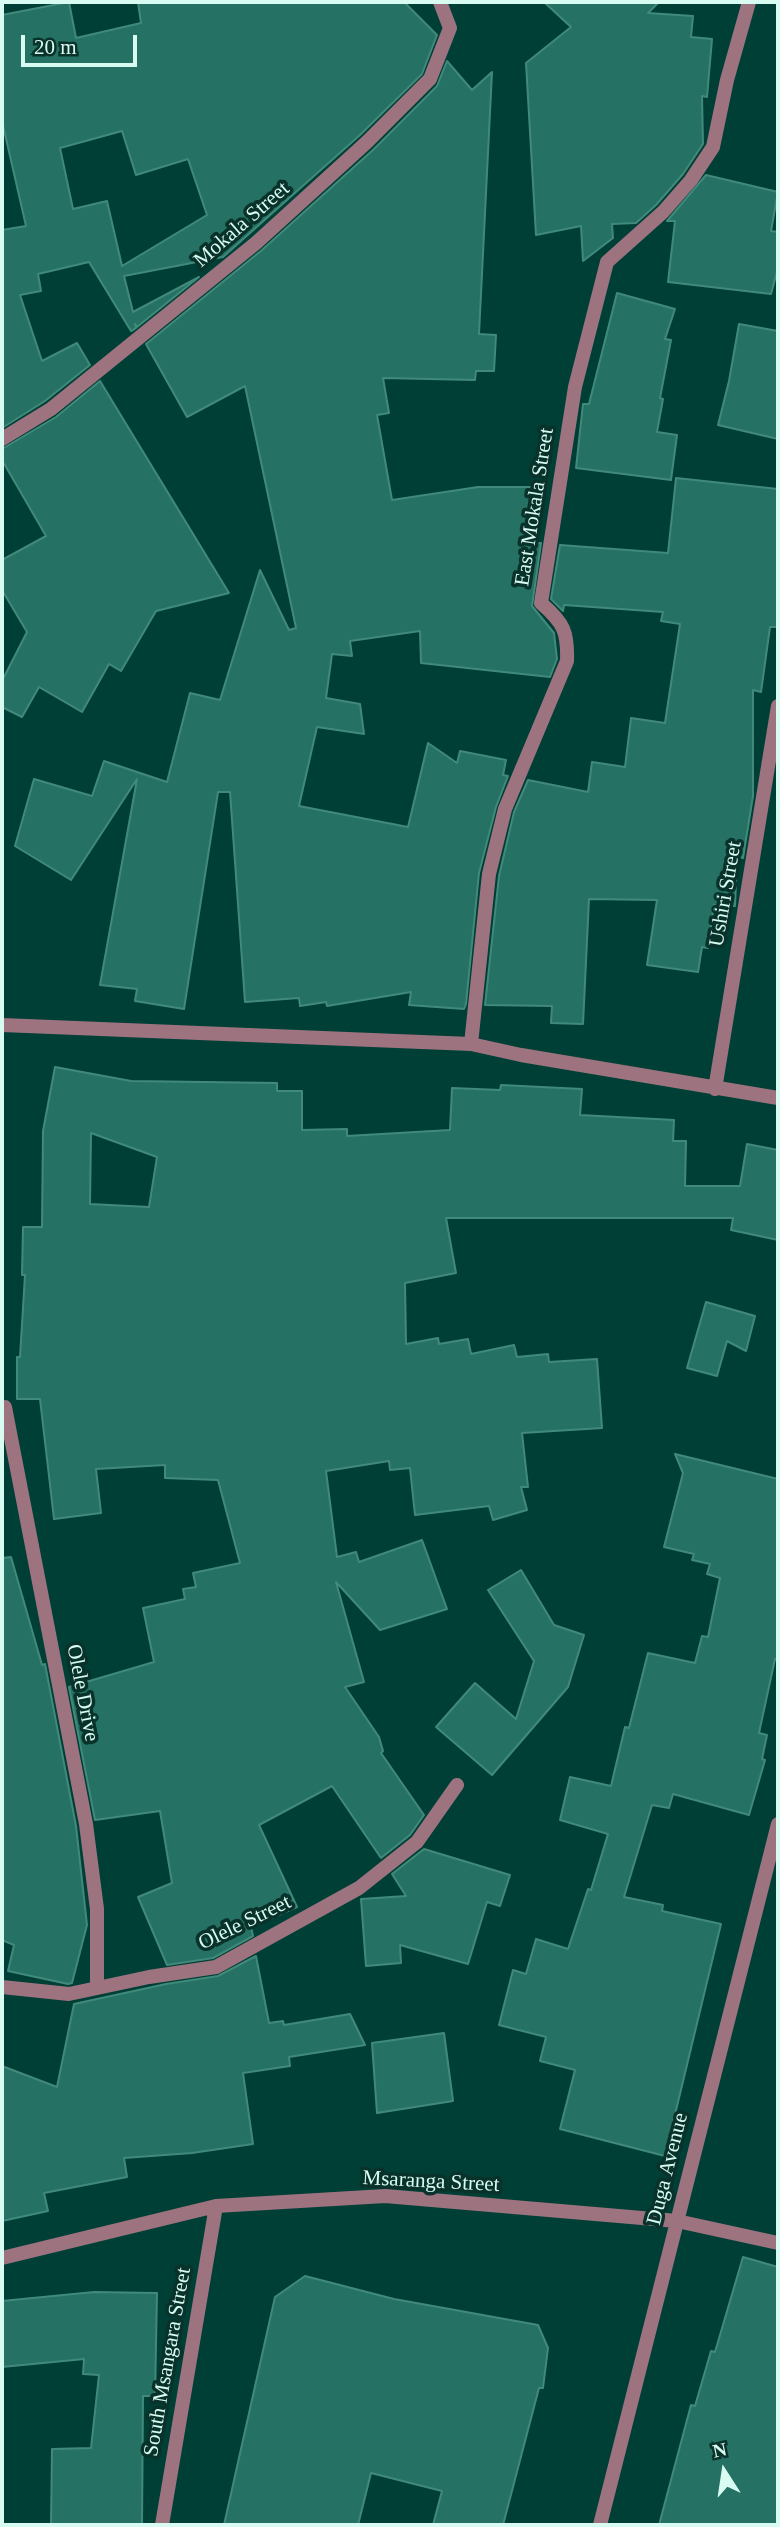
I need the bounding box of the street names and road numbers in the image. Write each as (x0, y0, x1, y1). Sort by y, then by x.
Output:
street label: Mokala Street (189, 177, 295, 273)
street label: East Mokala Street (510, 426, 560, 588)
street label: Ushiri Street (704, 839, 748, 949)
street label: Olele Drive (60, 1642, 104, 1744)
street label: Olele Street (195, 1890, 295, 1956)
street label: Duga Avenue (642, 2110, 694, 2228)
street label: Msaranga Street (362, 2166, 500, 2198)
street label: South Msangara Street (139, 2266, 197, 2458)

